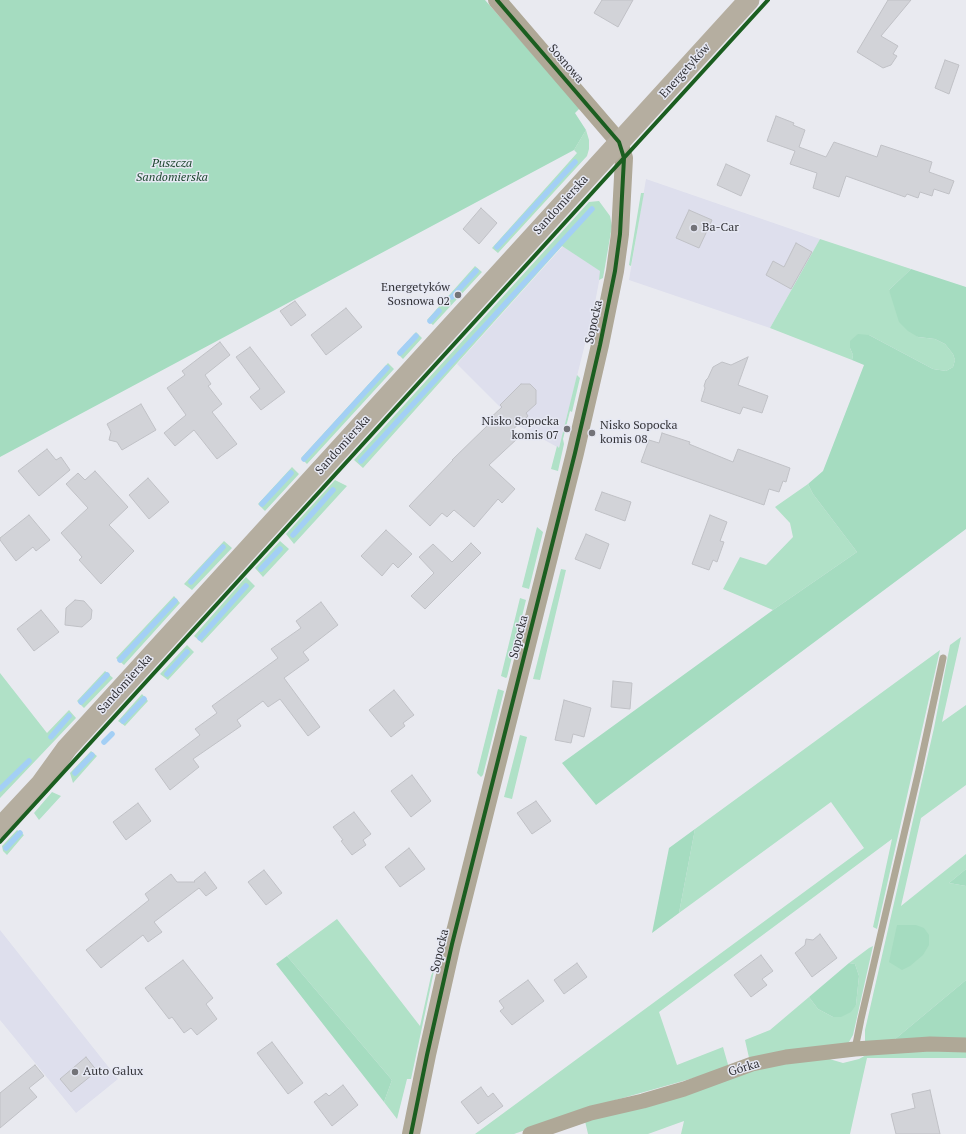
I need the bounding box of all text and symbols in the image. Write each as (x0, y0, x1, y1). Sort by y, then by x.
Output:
street label: Energetyków (657, 41, 713, 101)
street label: Sosnowa (545, 42, 587, 86)
park label: Puszcza Sandomierska (136, 157, 208, 185)
street label: Sandomierska (531, 172, 591, 238)
place label: Ba-Car (702, 221, 739, 235)
marker: Ba-Car (689, 223, 699, 233)
place label: Energetyków Sosnowa 02 (381, 281, 450, 309)
marker: Energetyków Sosnowa 02 (453, 290, 463, 300)
street label: Sopocka (582, 299, 606, 345)
street label: Sandomierska (313, 412, 373, 478)
place label: Nisko Sopocka komis 07 (481, 415, 559, 443)
place label: Nisko Sopocka komis 08 (600, 419, 678, 447)
marker: Nisko Sopocka komis 07 (562, 424, 572, 434)
marker: Nisko Sopocka komis 08 (587, 428, 597, 438)
street label: Sopocka (507, 614, 531, 660)
street label: Sandomierska (95, 651, 155, 717)
street label: Sopocka (428, 928, 452, 974)
street label: Górka (727, 1056, 761, 1080)
place label: Auto Galux (83, 1065, 143, 1079)
marker: Auto Galux (70, 1067, 80, 1077)

